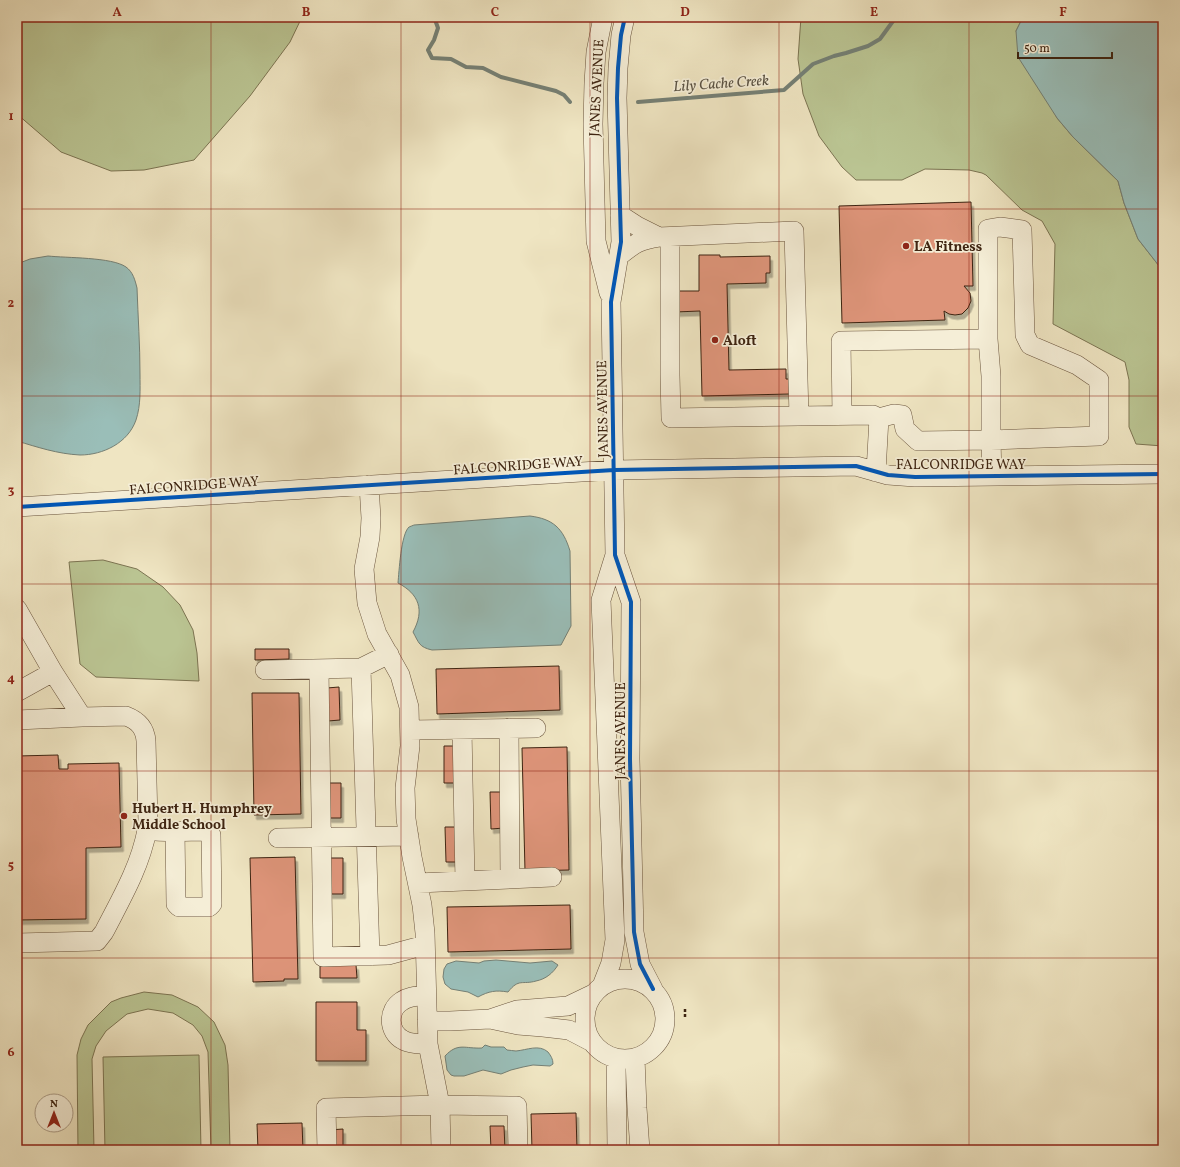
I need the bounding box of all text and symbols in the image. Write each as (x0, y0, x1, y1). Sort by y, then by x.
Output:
text: A (112, 4, 122, 22)
text: B (302, 4, 311, 22)
text: C (491, 4, 499, 22)
text: D (680, 4, 690, 22)
text: E (870, 4, 878, 22)
text: F (1059, 4, 1067, 22)
scale bar (1018, 34, 1112, 60)
street label: JANES AVENUE (585, 39, 610, 137)
text: 50 m (1024, 41, 1050, 57)
water label: Lily Cache Creek (673, 71, 770, 98)
text: 1 (8, 108, 14, 126)
place label: LA Fitness (914, 238, 982, 257)
marker: LA Fitness (901, 241, 911, 251)
text: 2 (8, 295, 15, 313)
place label: Aloft (723, 332, 757, 351)
marker: Aloft (710, 335, 720, 345)
street label: JANES AVENUE (593, 360, 614, 458)
street label: FALCONRIDGE WAY (453, 452, 584, 481)
street label: FALCONRIDGE WAY (896, 456, 1026, 475)
street label: FALCONRIDGE WAY (129, 472, 260, 501)
text: 3 (8, 482, 15, 500)
text: 4 (7, 670, 15, 688)
street label: JANES AVENUE (612, 682, 631, 780)
place label: Hubert H. Humphrey Middle School (132, 800, 272, 835)
marker: Hubert H. Humphrey Middle School (119, 811, 129, 821)
text: 5 (8, 857, 14, 875)
text: 6 (7, 1044, 15, 1062)
north arrow (34, 1093, 74, 1133)
text: N (50, 1097, 58, 1112)

